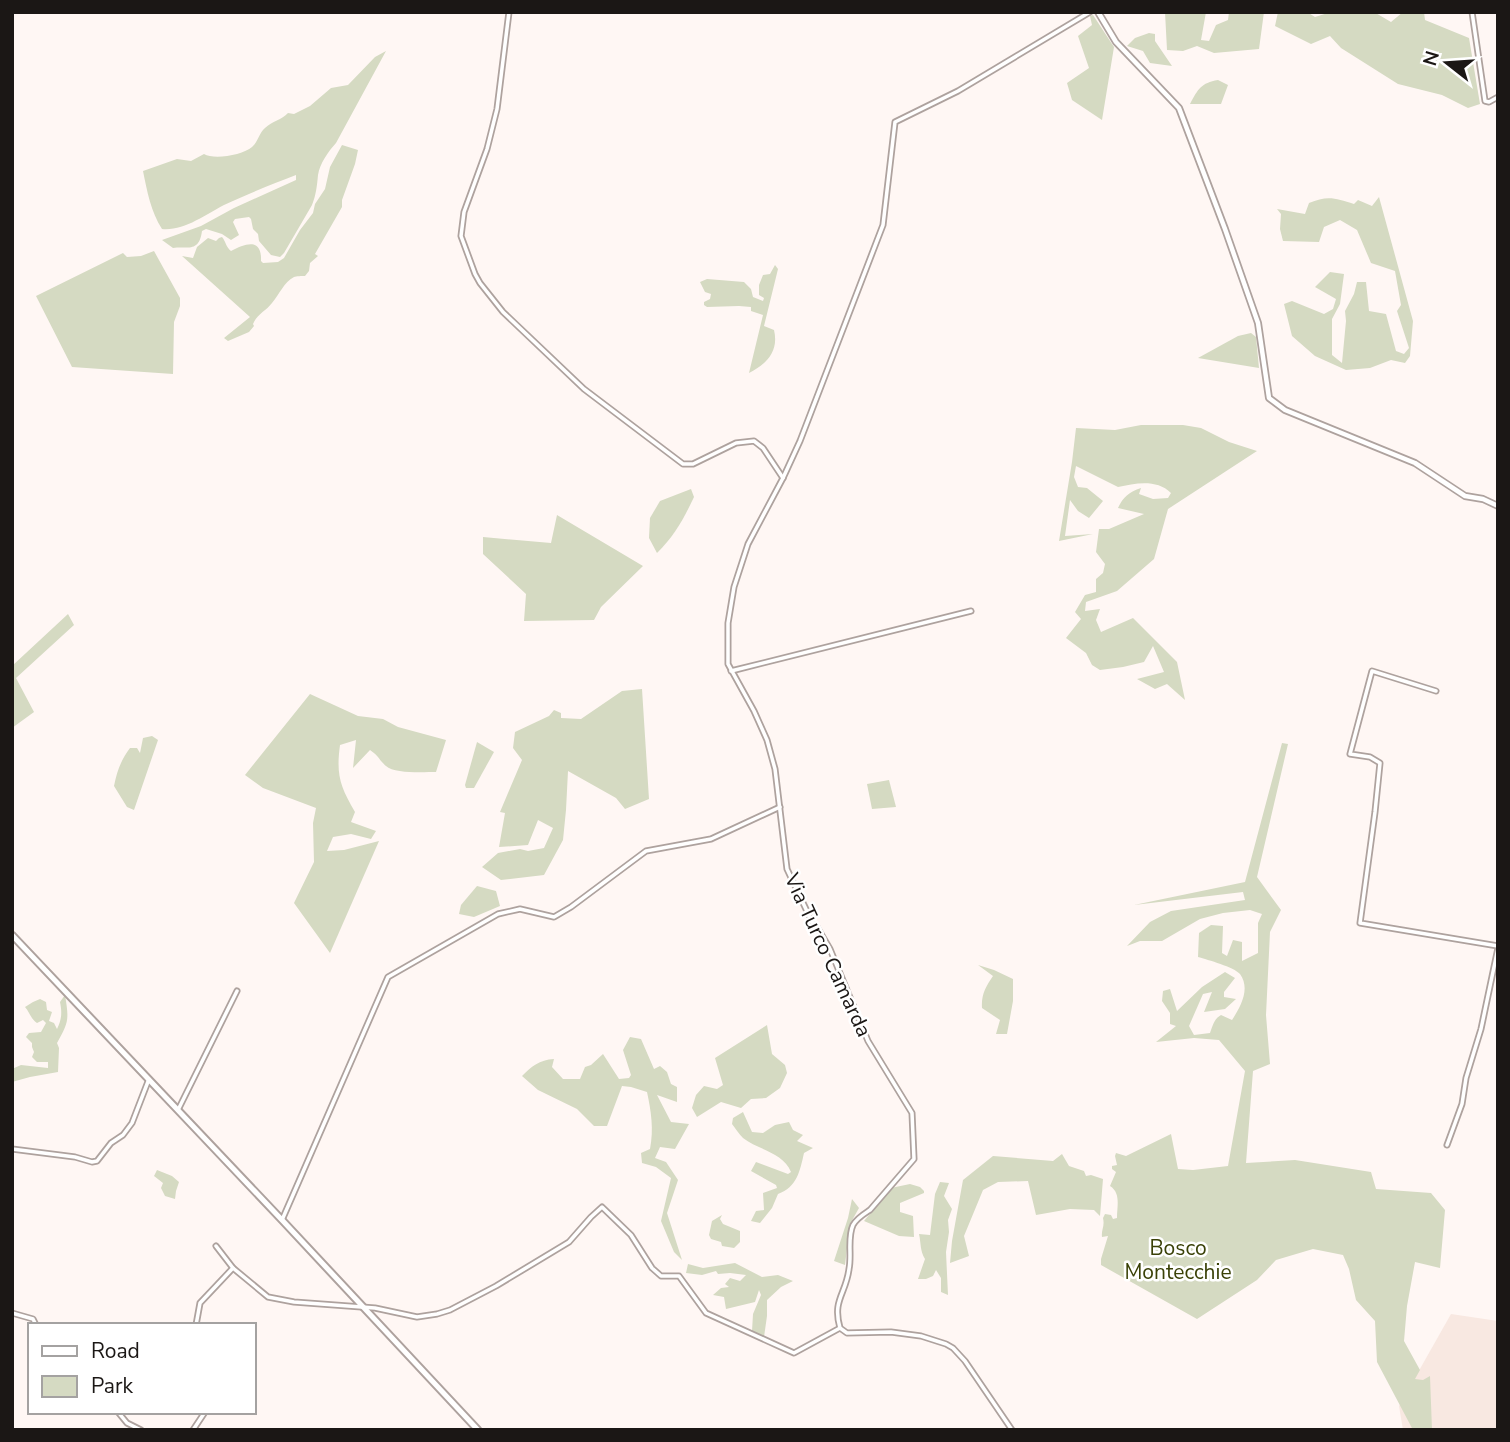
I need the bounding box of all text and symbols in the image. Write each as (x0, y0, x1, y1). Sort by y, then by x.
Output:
north arrow (1412, 28, 1482, 98)
text: N (1417, 48, 1446, 69)
street label: Via Turco Camarda (777, 868, 878, 1041)
park label: Bosco Montecchie (1124, 1234, 1232, 1286)
legend (28, 1323, 256, 1414)
text: Road (91, 1337, 140, 1365)
text: Park (91, 1372, 133, 1400)

